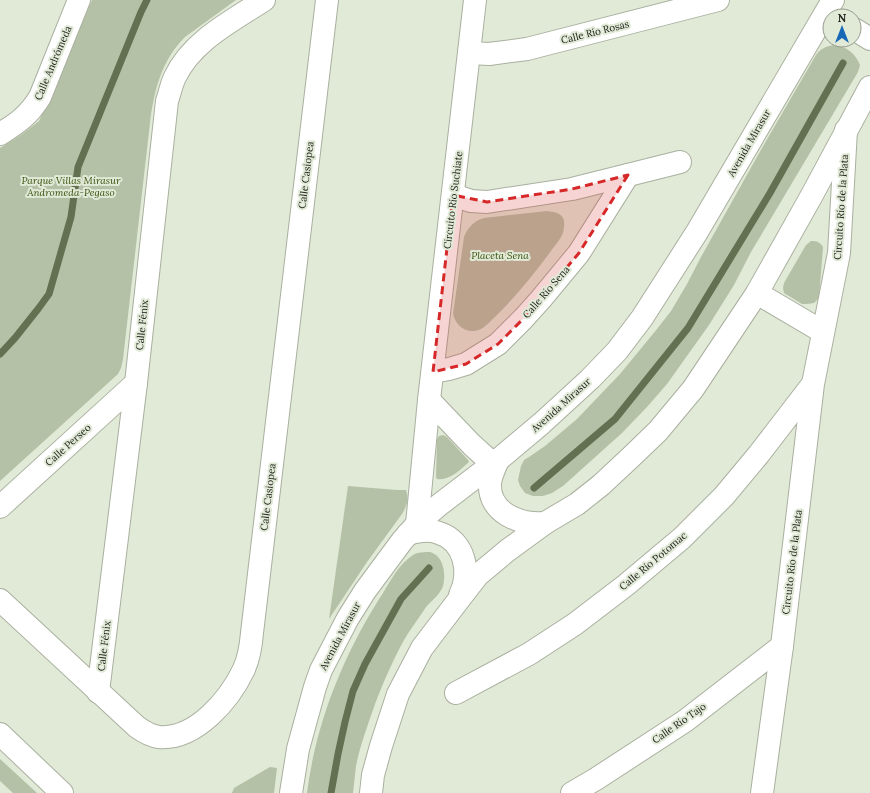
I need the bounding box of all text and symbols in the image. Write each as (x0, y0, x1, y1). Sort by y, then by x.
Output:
north arrow (822, 8, 862, 48)
text: N (838, 11, 847, 25)
street label: Calle Río Rosas (560, 17, 631, 47)
street label: Calle Andrómeda (31, 24, 75, 102)
street label: Avenida Mirasur (724, 106, 774, 180)
street label: Calle Casiopea (295, 141, 317, 209)
street label: Circuito Río Suchiate (441, 150, 466, 250)
street label: Circuito Río de la Plata (831, 154, 851, 260)
park label: Parque Villas Mirasur Andromeda-Pegaso (21, 174, 121, 199)
park label: Placeta Sena (471, 249, 529, 262)
street label: Calle Río Sena (520, 263, 572, 321)
street label: Calle Fénix (133, 298, 151, 351)
street label: Avenida Mirasur (528, 374, 594, 436)
street label: Calle Perseo (42, 421, 94, 469)
street label: Calle Casiopea (257, 463, 279, 531)
street label: Circuito Río de la Plata (779, 509, 805, 615)
street label: Calle Río Potomac (617, 529, 689, 593)
street label: Avenida Mirasur (316, 599, 364, 673)
street label: Calle Fénix (94, 619, 114, 672)
street label: Calle Río Tajo (649, 700, 709, 746)

